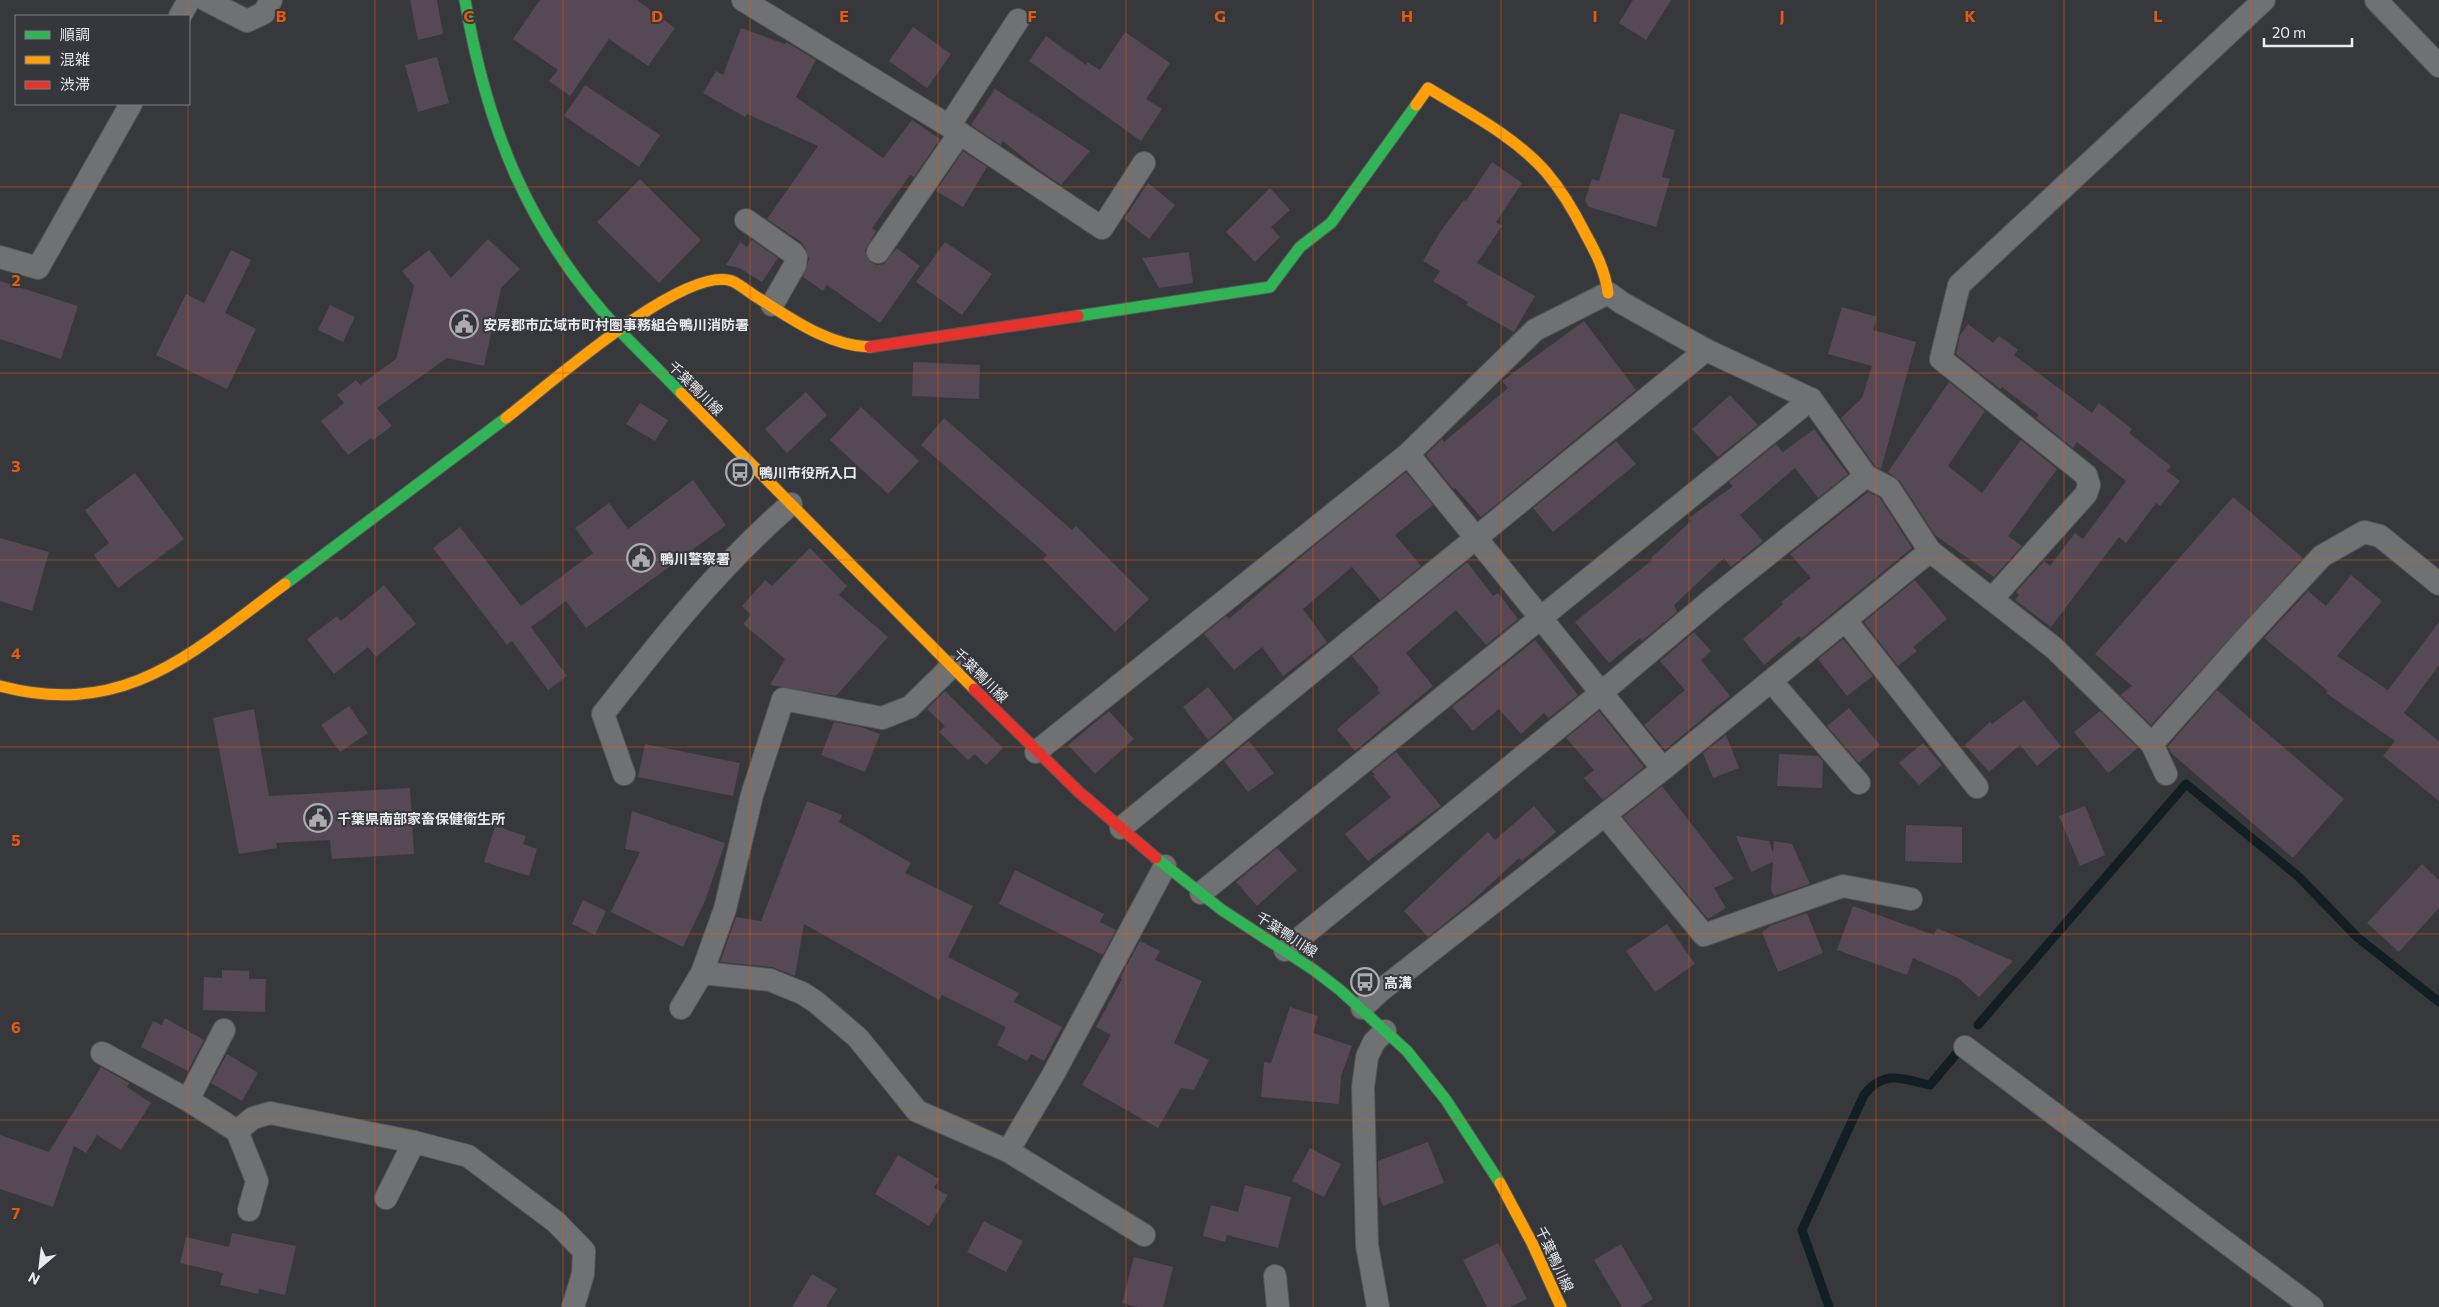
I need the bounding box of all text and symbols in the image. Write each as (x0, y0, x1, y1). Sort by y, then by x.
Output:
text: B (276, 6, 287, 25)
text: C (464, 6, 475, 25)
text: D (651, 6, 663, 25)
text: E (839, 6, 849, 25)
text: F (1027, 6, 1037, 25)
text: G (1214, 6, 1226, 25)
text: H (1401, 6, 1413, 25)
text: I (1592, 6, 1598, 25)
text: J (1779, 6, 1785, 25)
text: K (1964, 6, 1976, 25)
text: L (2153, 6, 2163, 25)
legend (15, 15, 190, 105)
scale bar (2264, 15, 2352, 47)
text: 20 m (2272, 23, 2306, 41)
text: 順調 (60, 25, 90, 43)
text: 混雑 (60, 50, 90, 68)
text: 渋滞 (60, 75, 90, 93)
text: 2 (11, 270, 21, 289)
public building icon: 安房郡市広域市町村圏事務組合鴨川消防署 (449, 309, 479, 339)
place label: 安房郡市広域市町村圏事務組合鴨川消防署 (483, 316, 749, 333)
street label: 千葉鴨川線 (665, 357, 727, 419)
text: 3 (11, 456, 21, 475)
bus stop icon: 鴨川市役所入口 (725, 457, 755, 487)
place label: 鴨川市役所入口 (759, 464, 857, 481)
public building icon: 鴨川警察署 (626, 543, 656, 573)
place label: 鴨川警察署 (660, 550, 730, 567)
text: 4 (11, 643, 21, 662)
street label: 千葉鴨川線 (950, 644, 1012, 706)
public building icon: 千葉県南部家畜保健衛生所 (303, 803, 333, 833)
place label: 千葉県南部家畜保健衛生所 (337, 810, 505, 827)
text: 5 (11, 830, 21, 849)
street label: 千葉鴨川線 (1253, 908, 1321, 960)
bus stop icon: 高溝 (1350, 967, 1380, 997)
place label: 高溝 (1384, 974, 1412, 991)
text: 6 (11, 1017, 21, 1036)
text: 7 (12, 1203, 21, 1222)
street label: 千葉鴨川線 (1533, 1224, 1577, 1294)
north arrow (15, 1242, 65, 1292)
text: N (25, 1269, 42, 1289)

